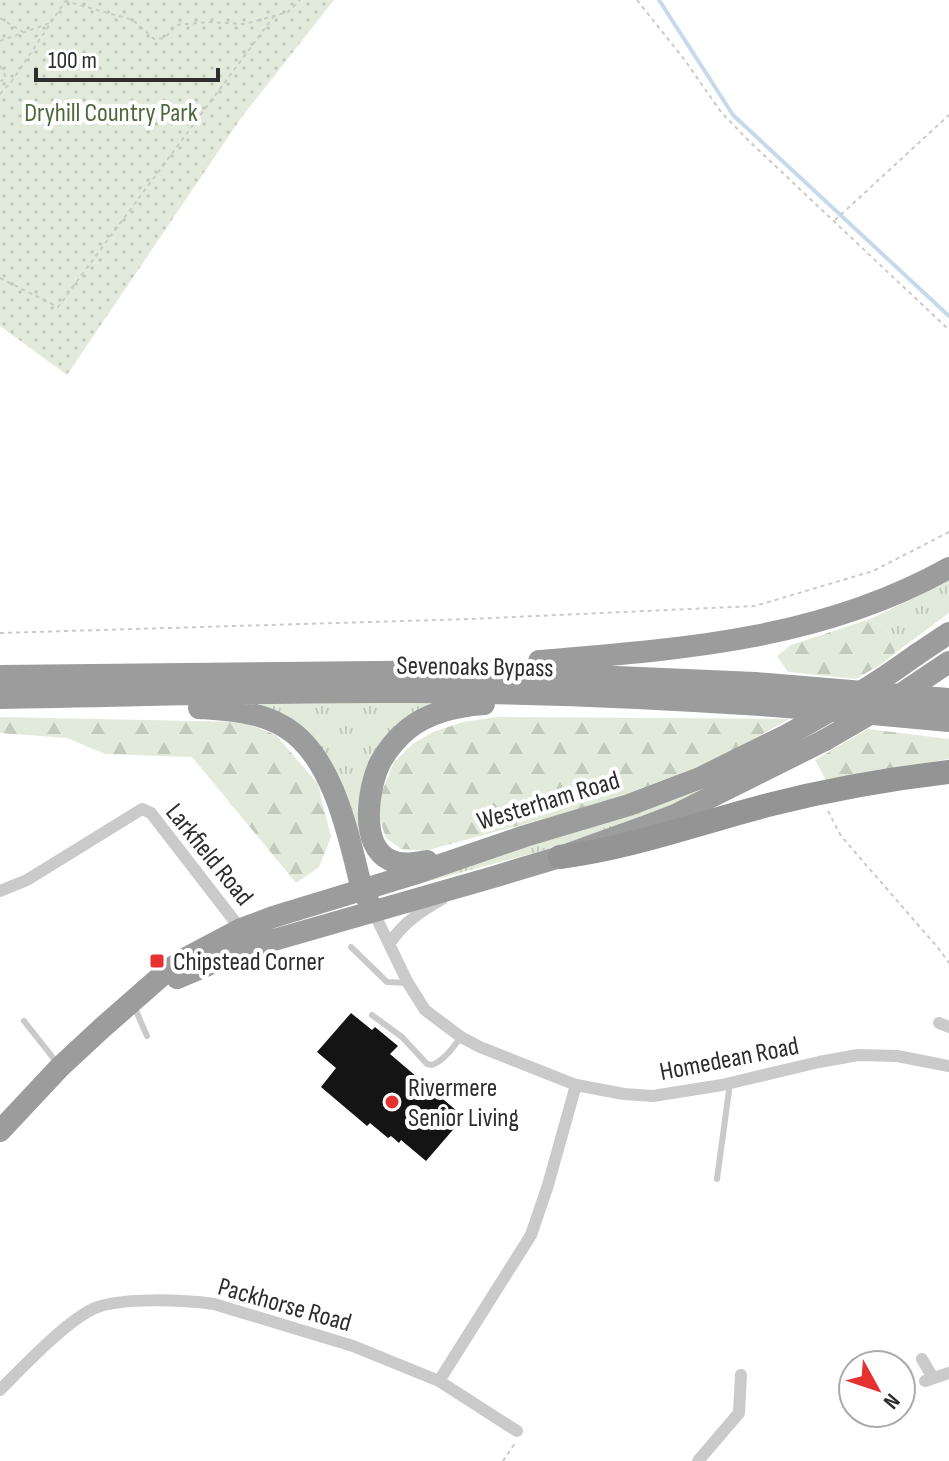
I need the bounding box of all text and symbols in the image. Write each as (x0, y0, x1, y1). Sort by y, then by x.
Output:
scale bar (36, 32, 218, 82)
text: 100 m (48, 46, 97, 75)
park label: Dryhill Country Park (24, 98, 198, 129)
street label: Sevenoaks Bypass (396, 651, 554, 684)
street label: Westerham Road (474, 765, 623, 838)
street label: Larkfield Road (158, 798, 259, 912)
place label: Chipstead Corner (173, 947, 325, 978)
marker: Chipstead Corner (148, 952, 166, 970)
street label: Homedean Road (657, 1031, 801, 1088)
place label: Rivermere Senior Living (408, 1073, 519, 1134)
marker: Rivermere Senior Living (383, 1093, 401, 1111)
street label: Packhorse Road (214, 1272, 355, 1339)
north arrow (837, 1349, 917, 1429)
text: N (877, 1388, 905, 1414)

